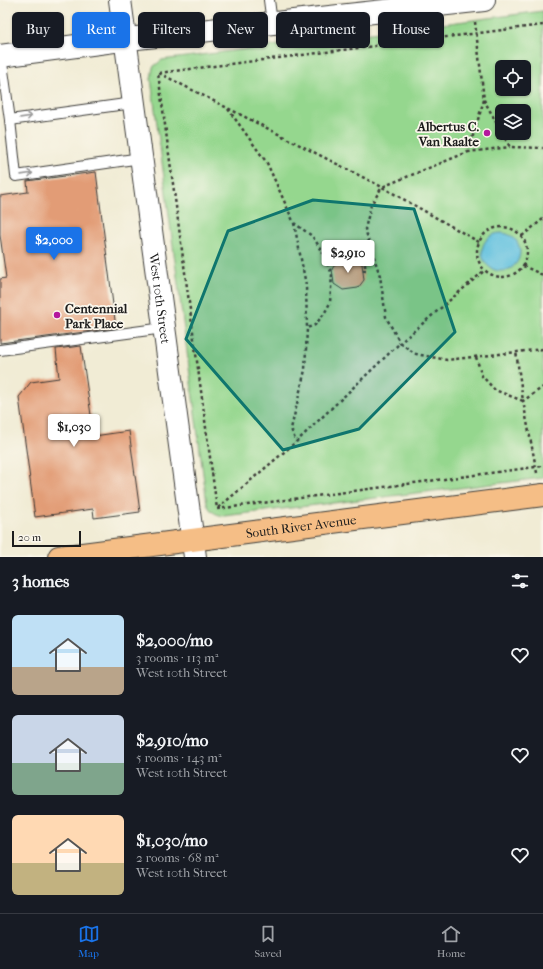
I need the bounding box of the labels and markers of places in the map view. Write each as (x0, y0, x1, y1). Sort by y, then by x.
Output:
place label: Albertus C. Van Raalte (416, 119, 480, 149)
marker: Albertus C. Van Raalte (482, 128, 492, 138)
pin: $2,000 (21, 227, 87, 261)
pin: $2,910 (315, 240, 381, 274)
place label: Centennial Park Place (65, 301, 128, 331)
marker: Centennial Park Place (52, 310, 62, 320)
pin: $1,030 (41, 414, 107, 448)

